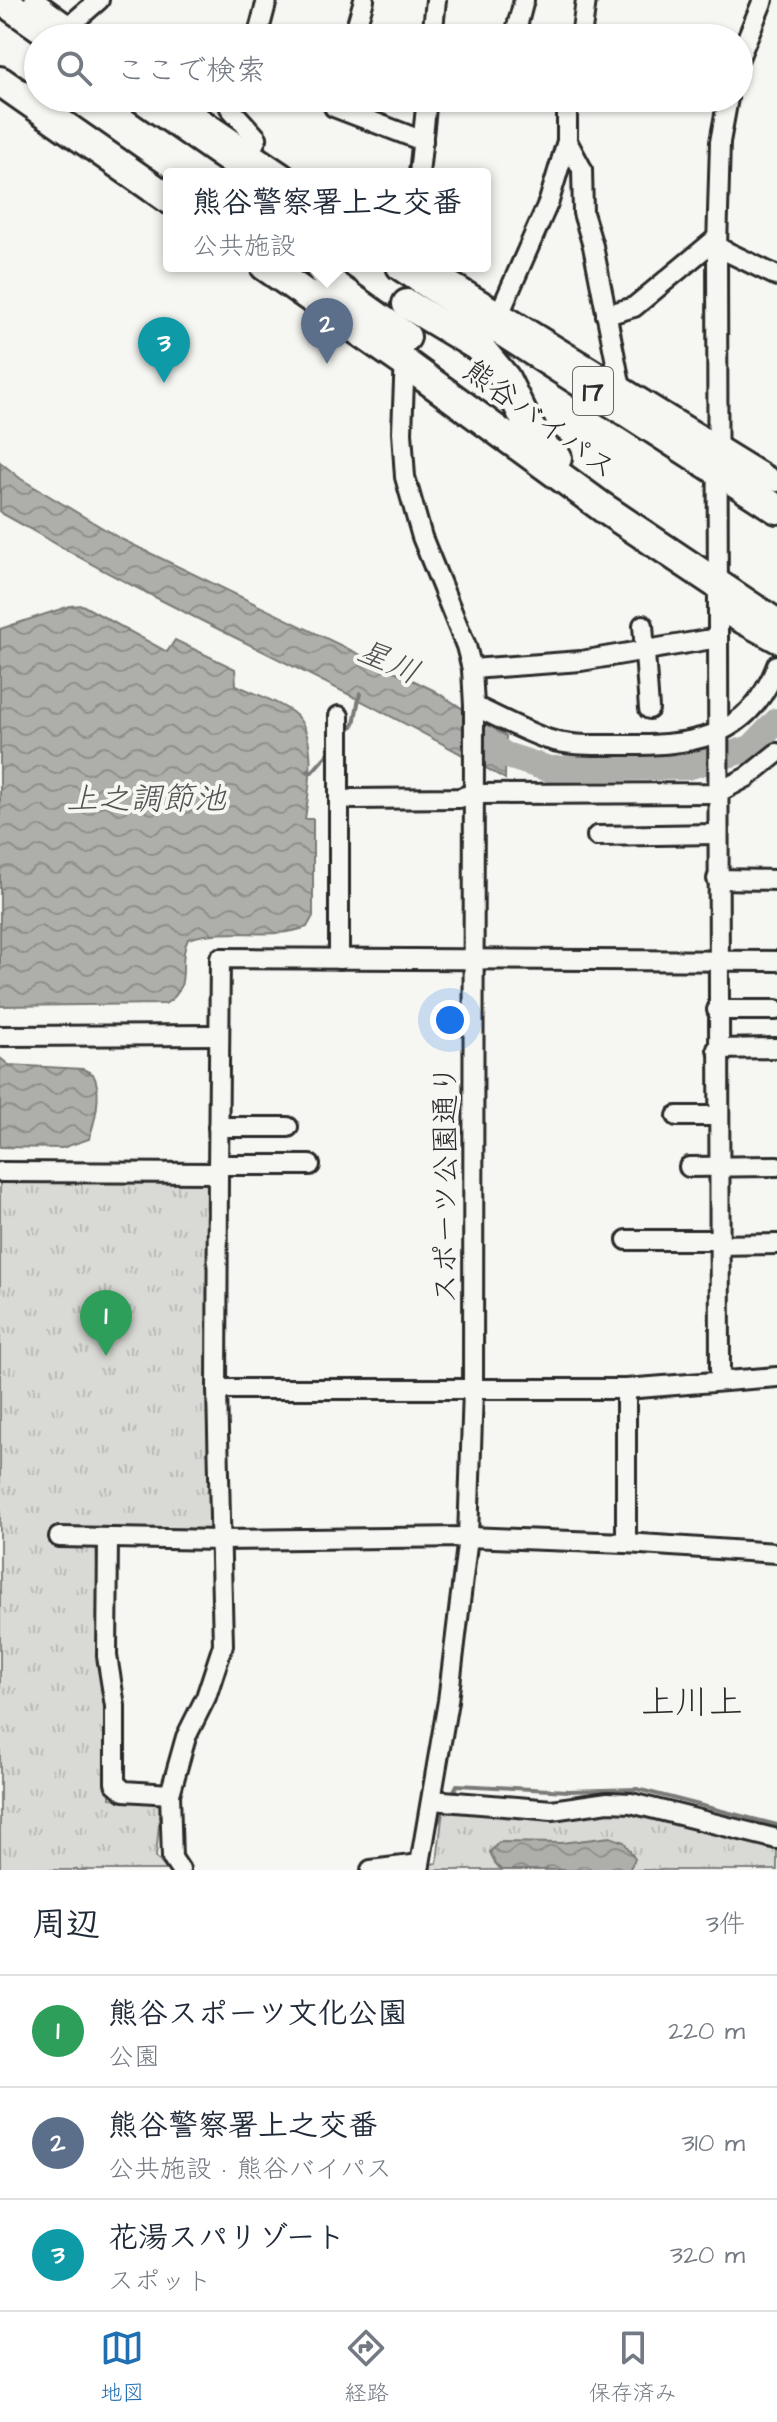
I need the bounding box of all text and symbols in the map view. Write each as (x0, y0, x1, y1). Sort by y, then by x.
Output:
search box (24, 24, 753, 112)
icon: search (52, 46, 96, 90)
text: ここで検索 (116, 50, 266, 92)
popup (163, 168, 491, 272)
text: 熊谷警察署上之交番 (192, 182, 462, 224)
text: 公共施設 (192, 228, 296, 264)
pin: 2 (301, 298, 353, 364)
pin: 3 (138, 317, 190, 383)
street label: 熊谷バイパス (454, 350, 624, 490)
road number: 17 (573, 367, 613, 415)
water label: 星川 (350, 629, 427, 696)
water label: 上之調節池 (66, 777, 227, 822)
your location (430, 1000, 470, 1040)
street label: スポーツ公園通り (425, 1064, 467, 1304)
pin: 1 (80, 1290, 132, 1356)
district label: 上川上 (641, 1679, 743, 1727)
text: 周辺 (32, 1901, 100, 1949)
text: 3件 (706, 1906, 745, 1942)
text: 熊谷スポーツ文化公園 (108, 1993, 407, 2035)
text: 1 (56, 2013, 60, 2049)
text: 220 m (668, 2013, 745, 2049)
text: 公園 (108, 2039, 160, 2075)
text: 熊谷警察署上之交番 (108, 2105, 378, 2147)
text: 2 (51, 2125, 65, 2161)
text: 310 m (681, 2125, 745, 2161)
text: 公共施設 · 熊谷バイパス (108, 2151, 392, 2187)
text: 花湯スパリゾート (108, 2217, 346, 2259)
text: 3 (51, 2237, 65, 2273)
text: 320 m (670, 2237, 745, 2273)
text: スポット (108, 2263, 212, 2299)
tab: 地図 (100, 2326, 144, 2409)
tab: 経路 (344, 2326, 389, 2409)
tab: 保存済み (589, 2326, 677, 2409)

